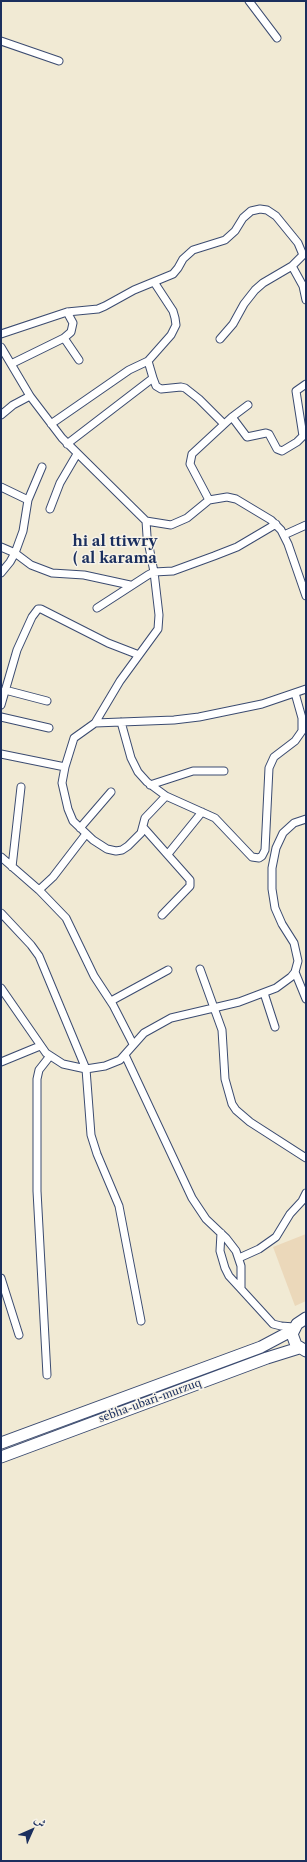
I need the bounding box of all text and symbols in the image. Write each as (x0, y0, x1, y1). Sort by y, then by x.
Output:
district label: hi al ttiwry ( al karama (72, 533, 158, 568)
street label: sebha-ubari-murzuq (97, 1376, 203, 1426)
north arrow (12, 1810, 52, 1850)
text: ش (32, 1813, 49, 1830)

